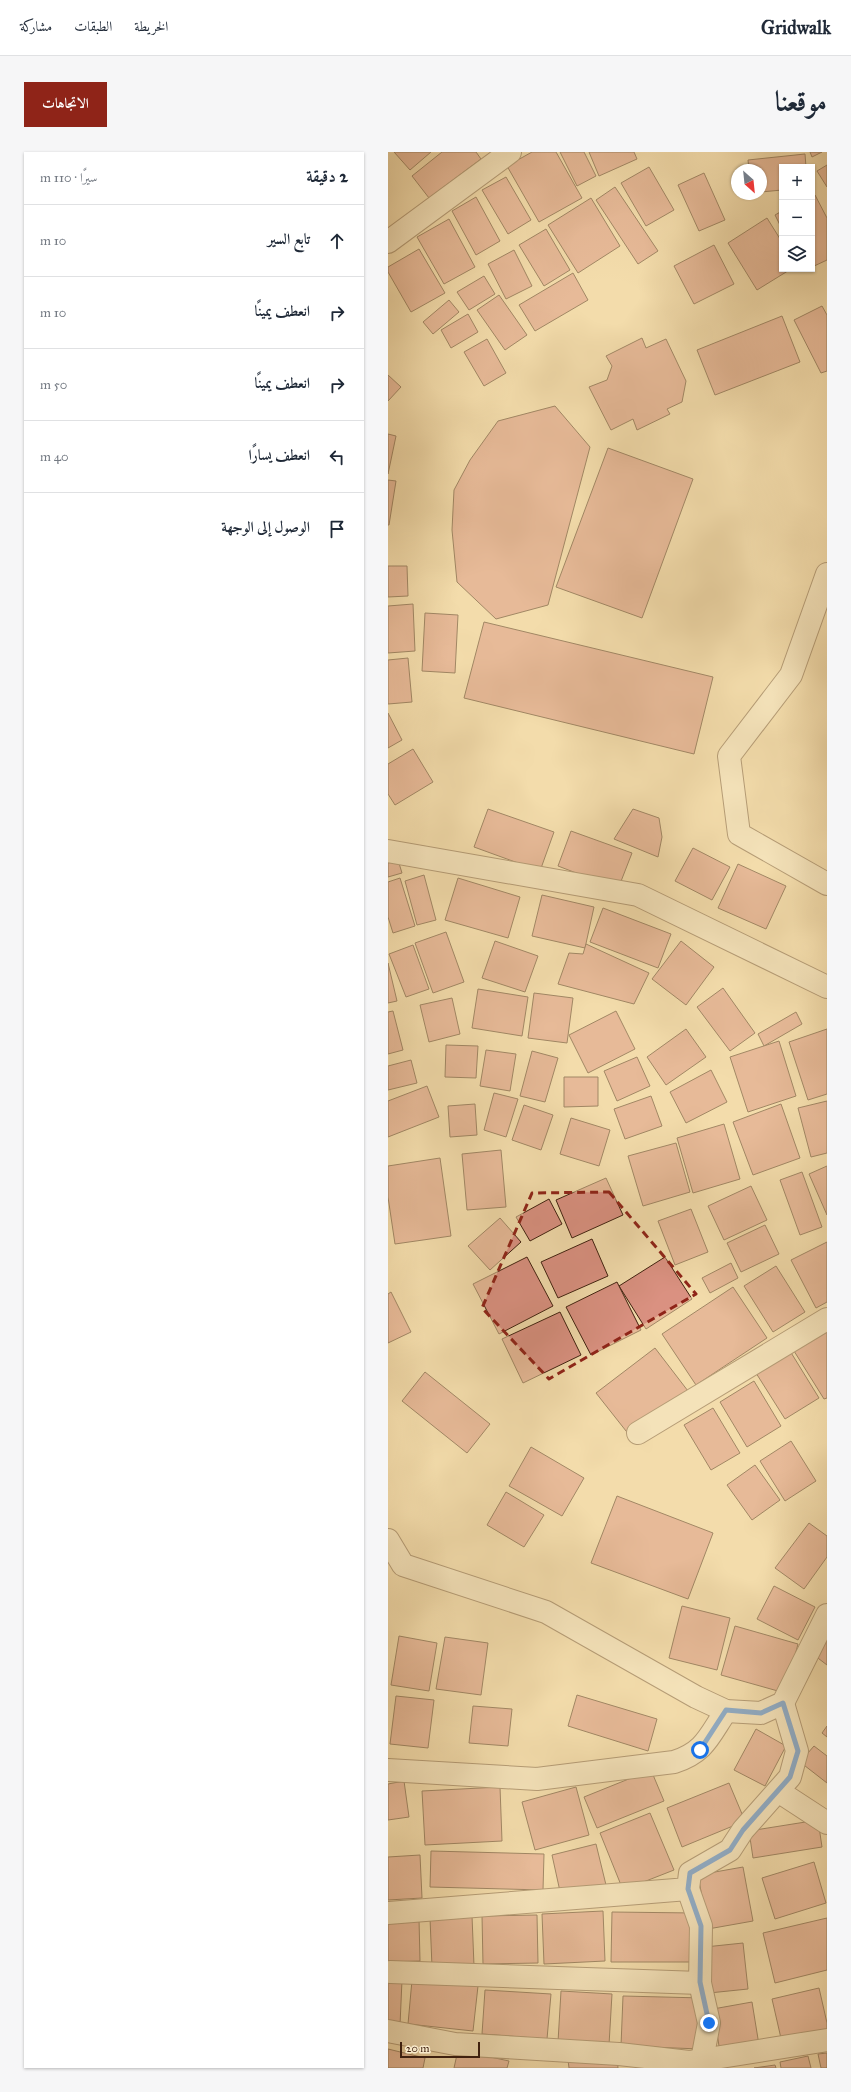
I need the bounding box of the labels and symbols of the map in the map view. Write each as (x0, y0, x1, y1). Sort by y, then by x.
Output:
north arrow (731, 164, 767, 200)
route start (691, 1741, 709, 1759)
route end (700, 2014, 718, 2032)
scale bar (400, 2040, 480, 2059)

